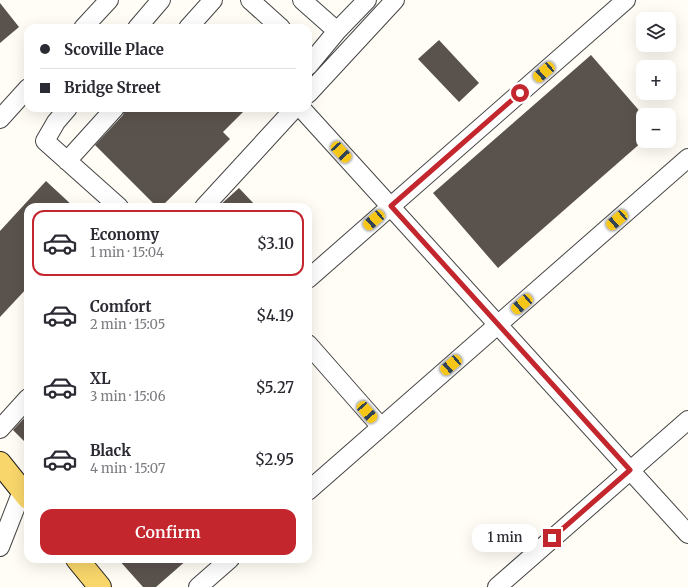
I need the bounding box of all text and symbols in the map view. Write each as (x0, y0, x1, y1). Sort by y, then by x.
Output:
map controls (636, 12, 676, 148)
button: layers (636, 12, 676, 52)
text: Scoville Place (64, 40, 164, 59)
car (531, 60, 557, 84)
button: + (636, 60, 676, 100)
text: Bridge Street (64, 78, 161, 97)
route start (511, 84, 529, 102)
button: − (636, 108, 676, 148)
car (328, 139, 354, 165)
car (361, 208, 387, 232)
car (604, 208, 630, 232)
icon: car (42, 225, 78, 261)
text: Economy (90, 225, 159, 244)
text: $3.10 (257, 234, 294, 253)
text: 1 min · 15:04 (90, 244, 164, 261)
car (509, 292, 535, 316)
icon: car (42, 297, 78, 333)
text: Comfort (90, 297, 151, 316)
text: $4.19 (256, 306, 294, 325)
text: 2 min · 15:05 (90, 316, 165, 333)
car (438, 353, 464, 377)
icon: car (42, 369, 78, 405)
text: XL (90, 369, 111, 388)
text: $5.27 (256, 378, 294, 397)
text: 3 min · 15:06 (90, 388, 166, 405)
car (355, 399, 379, 425)
icon: car (42, 441, 78, 477)
text: Black (90, 441, 131, 460)
text: $2.95 (255, 450, 294, 469)
text: 4 min · 15:07 (90, 460, 165, 477)
button: Confirm (40, 509, 296, 555)
callout: 1 min (472, 524, 538, 552)
text: 1 min (488, 529, 522, 546)
route end (543, 529, 561, 547)

